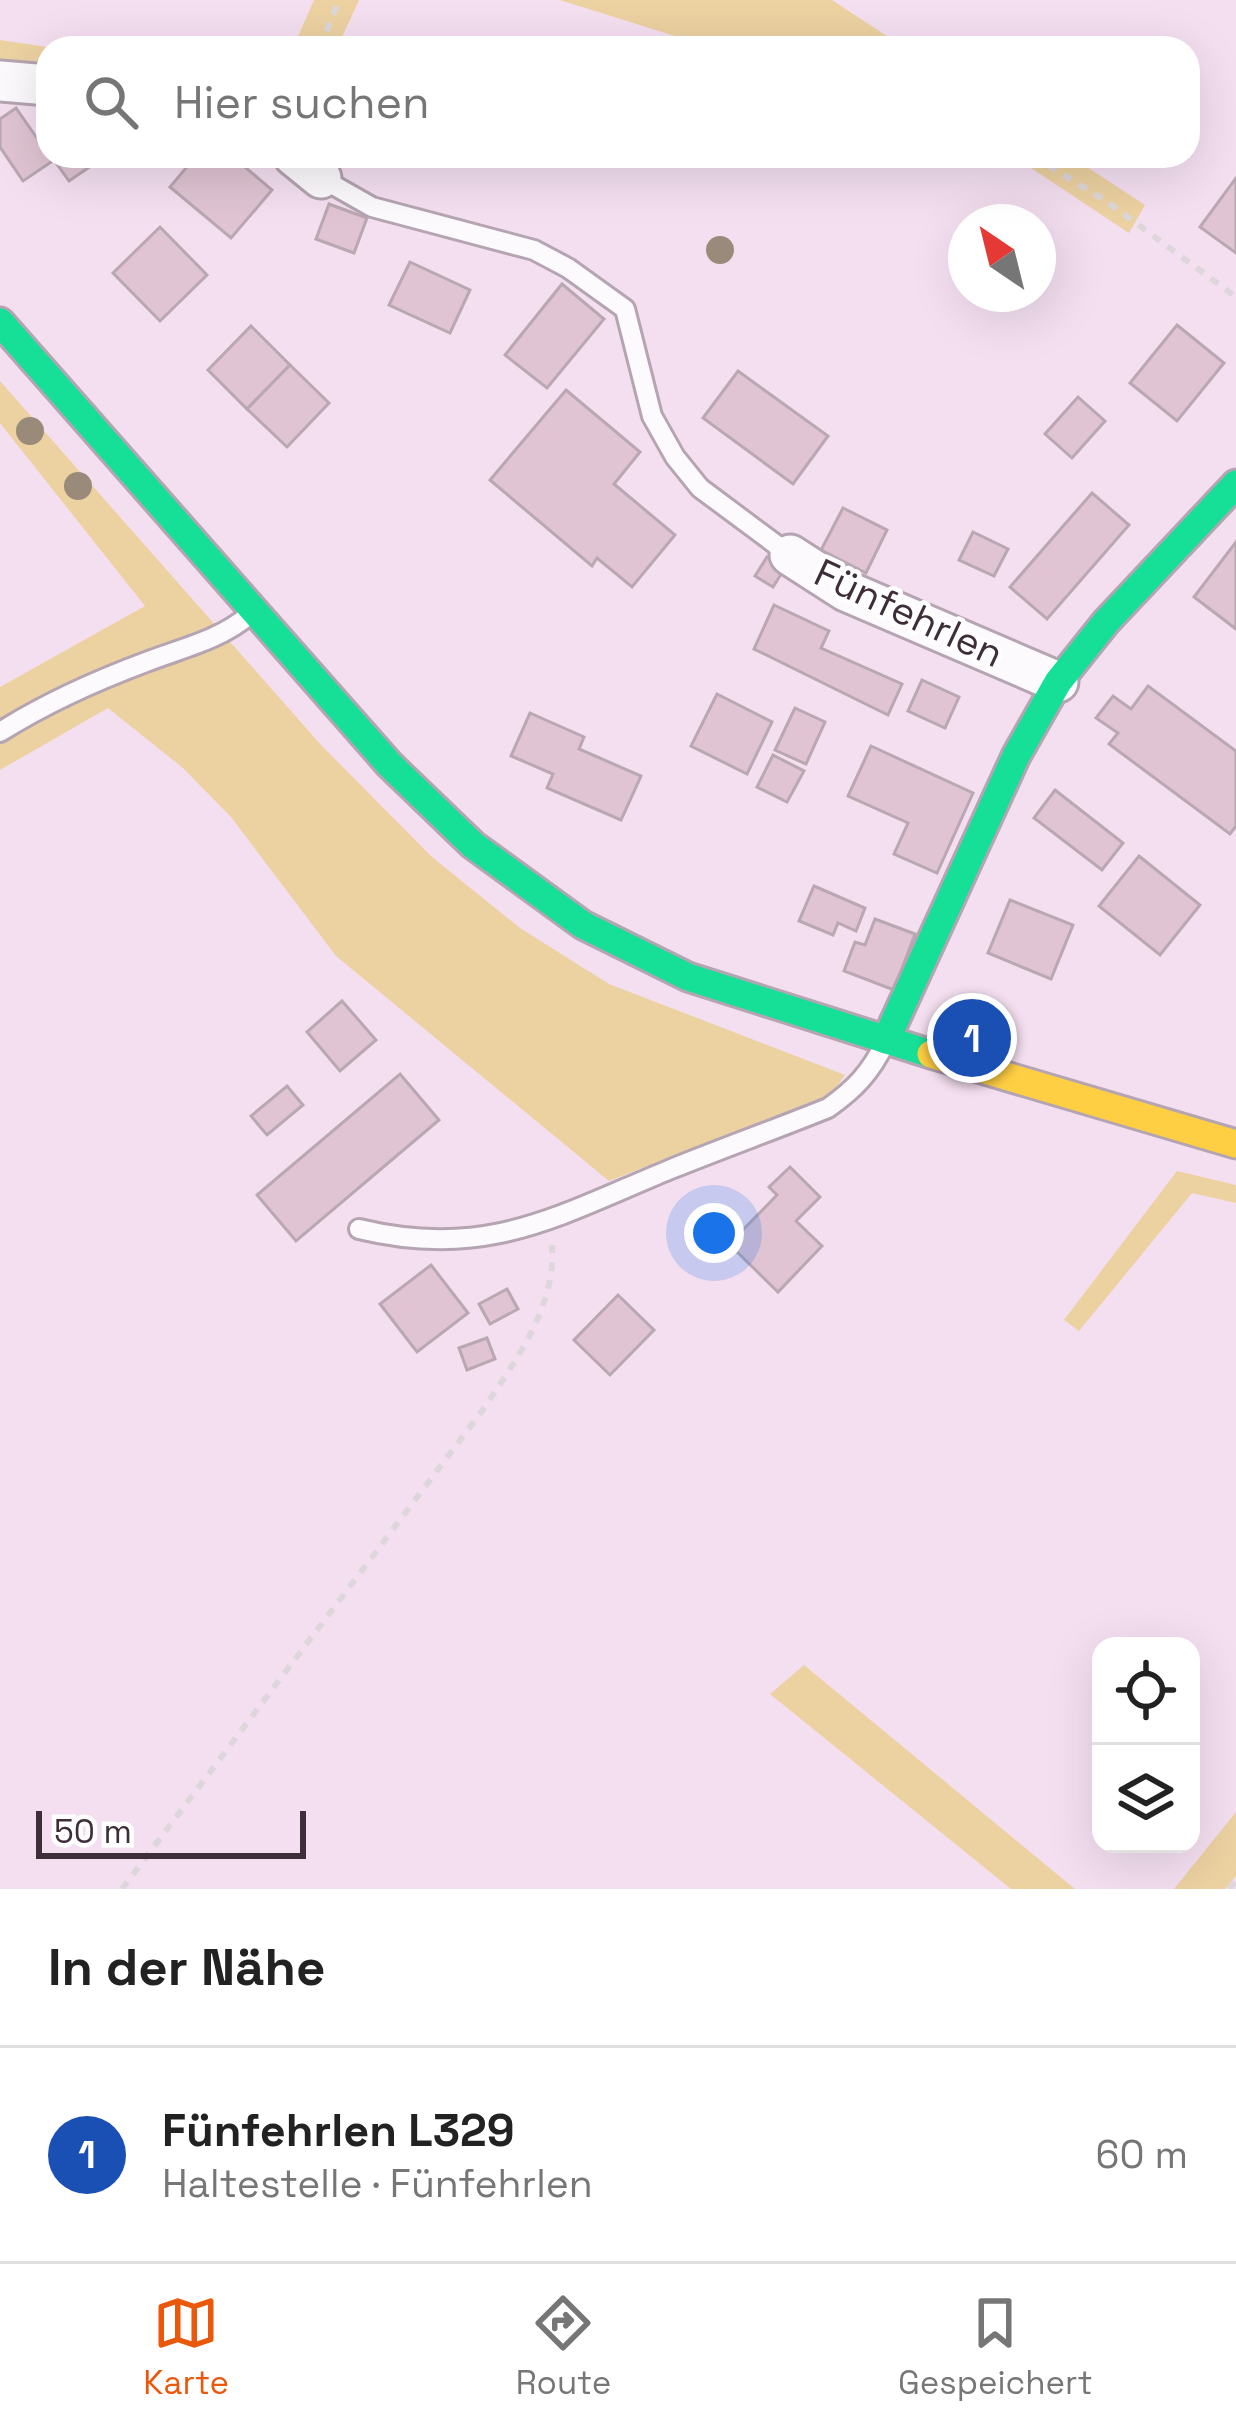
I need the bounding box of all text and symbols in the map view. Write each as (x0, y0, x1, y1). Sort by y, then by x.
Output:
search box (36, 36, 1200, 168)
icon: search (78, 69, 144, 135)
text: Hier suchen (174, 74, 430, 131)
north arrow (948, 204, 1056, 312)
street label: Fünfehrlen (807, 548, 1011, 678)
pin: 1 (933, 993, 1011, 1083)
your location (684, 1203, 744, 1263)
map controls (1092, 1637, 1200, 1853)
button: locate (1092, 1637, 1200, 1745)
button: layers (1092, 1745, 1200, 1853)
scale bar (36, 1805, 306, 1858)
text: 50 m (54, 1811, 132, 1853)
text: In der Nähe (48, 1935, 325, 2000)
text: Fünfehrlen L329 (162, 2102, 514, 2159)
text: 1 (78, 2130, 96, 2179)
text: 60 m (1096, 2130, 1188, 2179)
text: Haltestelle · Fünfehrlen (162, 2159, 593, 2208)
tab: Karte (143, 2290, 229, 2404)
tab: Route (516, 2290, 611, 2404)
tab: Gespeichert (898, 2290, 1093, 2404)

